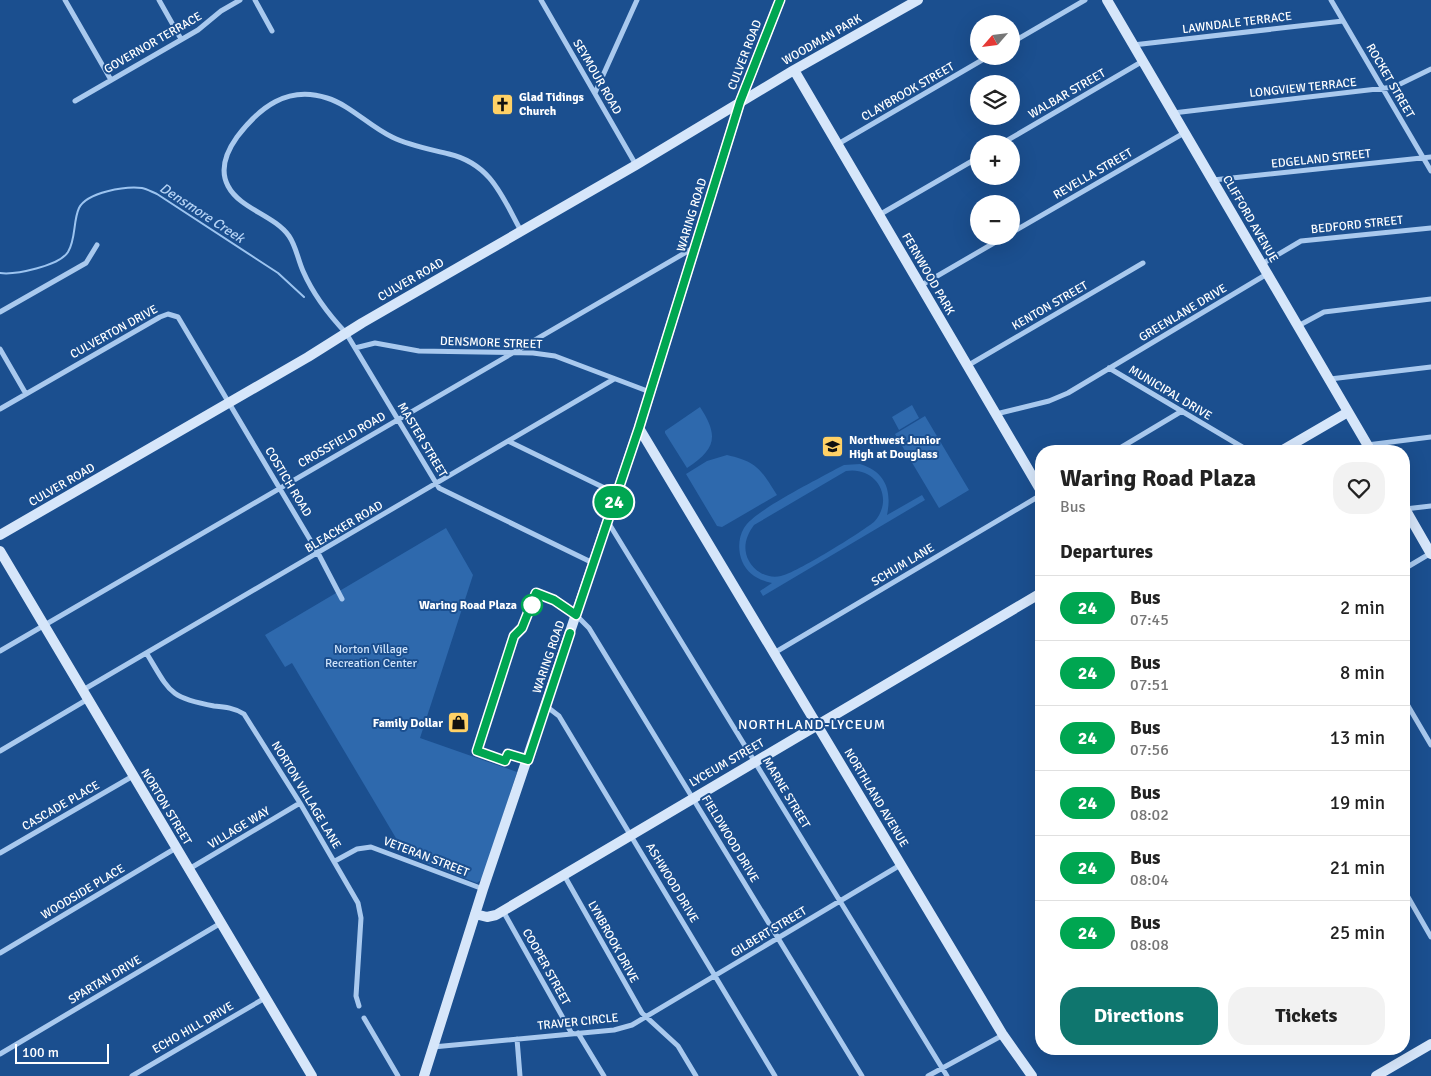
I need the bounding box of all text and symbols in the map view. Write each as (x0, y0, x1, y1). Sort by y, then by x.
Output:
street label: GOVERNOR TERRACE (101, 9, 205, 77)
street label: LAWNDALE TERRACE (1181, 9, 1293, 37)
street label: WOODMAN PARK (780, 11, 864, 69)
north arrow (970, 15, 1020, 65)
map controls (970, 15, 1020, 245)
street label: CULVER ROAD (725, 18, 765, 92)
street label: SEYMOUR ROAD (569, 37, 625, 118)
street label: ROCKET STREET (1363, 41, 1417, 121)
street label: CLAYBROOK STREET (859, 59, 957, 125)
street label: WALBAR STREET (1026, 66, 1108, 122)
button: layers (970, 75, 1020, 125)
street label: LONGVIEW TERRACE (1249, 75, 1358, 101)
place label: Glad Tidings Church (519, 90, 585, 119)
church icon: Glad Tidings Church (491, 92, 515, 116)
button: + (970, 135, 1020, 185)
street label: REVELLA STREET (1051, 145, 1135, 203)
street label: EDGELAND STREET (1270, 146, 1372, 172)
street label: CLIFFORD AVENUE (1219, 173, 1281, 265)
street label: WARING ROAD (674, 176, 710, 254)
water label: Densmore Creek (156, 179, 249, 248)
button: − (970, 195, 1020, 245)
street label: BEDFORD STREET (1310, 213, 1404, 237)
street label: FERNWOOD PARK (898, 230, 958, 318)
street label: CULVER ROAD (375, 255, 447, 305)
street label: KENTON STREET (1009, 278, 1091, 334)
street label: GREENLANE DRIVE (1136, 281, 1230, 345)
street label: CULVERTON DRIVE (68, 302, 161, 362)
street label: DENSMORE STREET (440, 334, 543, 352)
street label: MUNICIPAL DRIVE (1126, 362, 1215, 424)
street label: MASTER STREET (394, 400, 450, 480)
street label: CROSSFIELD ROAD (296, 409, 389, 471)
place label: Northwest Junior High at Douglass (849, 433, 941, 462)
school or university icon: Northwest Junior High at Douglass (821, 435, 845, 459)
street label: COSTICH ROAD (261, 444, 315, 520)
street label: CULVER ROAD (26, 460, 98, 510)
button: heart (1333, 462, 1385, 514)
text: Waring Road Plaza (1060, 463, 1256, 493)
line badge: 24 (592, 486, 636, 518)
text: 24 (604, 491, 624, 513)
text: Bus (1060, 497, 1085, 517)
street label: BLEACKER ROAD (302, 498, 386, 556)
street label: SCHUM LANE (869, 540, 937, 590)
text: Departures (1060, 540, 1153, 564)
text: Bus (1130, 586, 1161, 610)
marker: Waring Road Plaza (521, 594, 543, 616)
text: 2 min (1340, 596, 1385, 620)
text: 24 (1078, 597, 1097, 619)
place label: Waring Road Plaza (419, 598, 517, 613)
text: 07:45 (1130, 610, 1169, 630)
street label: WARING ROAD (529, 618, 569, 696)
park label: Norton Village Recreation Center (325, 642, 418, 671)
text: Bus (1130, 651, 1161, 675)
text: 8 min (1340, 661, 1385, 685)
text: 24 (1078, 662, 1097, 684)
text: 07:51 (1130, 675, 1169, 695)
shop icon: Family Dollar (447, 711, 471, 735)
place label: Family Dollar (373, 716, 443, 731)
district label: NORTHLAND-LYCEUM (738, 716, 886, 733)
text: Bus (1130, 716, 1161, 740)
text: 13 min (1330, 726, 1385, 750)
text: 24 (1078, 727, 1097, 749)
street label: LYCEUM STREET (687, 735, 767, 791)
street label: NORTON VILLAGE LANE (268, 738, 344, 852)
text: 07:56 (1130, 740, 1169, 760)
street label: NORTHLAND AVENUE (841, 746, 912, 850)
street label: MARNE STREET (759, 755, 813, 832)
street label: NORTON STREET (137, 766, 195, 848)
street label: CASCADE PLACE (20, 778, 103, 834)
text: Bus (1130, 781, 1161, 805)
text: 19 min (1330, 791, 1385, 815)
text: 24 (1078, 792, 1097, 814)
street label: FIELDWOOD DRIVE (698, 793, 762, 885)
street label: VILLAGE WAY (205, 804, 273, 852)
text: 08:02 (1130, 805, 1169, 825)
street label: VETERAN STREET (381, 834, 471, 880)
street label: ASHWOOD DRIVE (642, 840, 702, 926)
text: Bus (1130, 846, 1161, 870)
text: 21 min (1330, 856, 1385, 880)
text: 24 (1078, 857, 1097, 879)
street label: WOODSIDE PLACE (38, 861, 128, 923)
text: 08:04 (1130, 870, 1169, 890)
street label: LYNBROOK DRIVE (584, 898, 642, 986)
street label: GILBERT STREET (728, 903, 810, 961)
text: Bus (1130, 911, 1161, 935)
text: 25 min (1330, 921, 1385, 945)
text: 24 (1078, 922, 1097, 944)
street label: COOPER STREET (519, 926, 573, 1008)
text: 08:08 (1130, 935, 1169, 955)
street label: SPARTAN DRIVE (66, 952, 144, 1008)
button: Directions (1060, 987, 1218, 1045)
button: Tickets (1228, 987, 1385, 1045)
street label: ECHO HILL DRIVE (150, 999, 236, 1057)
street label: TRAVER CIRCLE (537, 1010, 619, 1034)
scale bar (15, 1041, 109, 1064)
text: 100 m (22, 1044, 59, 1061)

